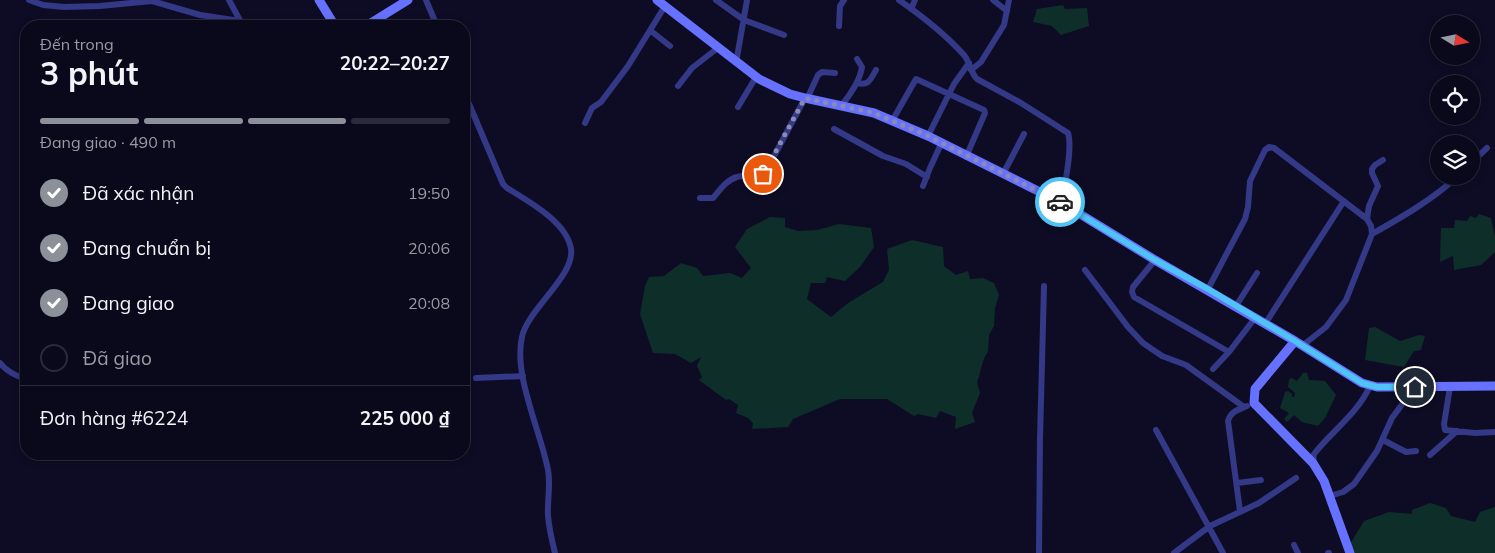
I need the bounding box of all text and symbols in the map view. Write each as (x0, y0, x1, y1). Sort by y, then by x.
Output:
north arrow (1430, 15, 1480, 65)
map controls (1430, 15, 1480, 185)
text: Đến trong (40, 34, 114, 54)
text: 20:22–20:27 (340, 51, 450, 75)
text: 3 phút (40, 53, 138, 93)
button: locate (1430, 75, 1480, 125)
text: Đang giao · 490 m (40, 132, 176, 152)
button: layers (1430, 135, 1480, 185)
pin (742, 153, 784, 195)
icon: bag (749, 160, 777, 188)
courier (1035, 177, 1085, 227)
icon: check (40, 179, 68, 207)
text: Đã xác nhận (83, 181, 194, 205)
text: 19:50 (408, 183, 450, 203)
icon: car (1046, 188, 1074, 216)
icon: check (40, 234, 68, 262)
text: Đang chuẩn bị (83, 236, 211, 260)
text: 20:06 (408, 238, 450, 258)
icon: check (40, 289, 68, 317)
text: Đang giao (83, 291, 174, 315)
text: 20:08 (408, 293, 450, 313)
text: Đã giao (83, 346, 152, 370)
pin (1394, 366, 1436, 408)
icon: home (1401, 373, 1429, 401)
text: Đơn hàng #6224 (40, 406, 188, 430)
text: 225 000 ₫ (360, 406, 450, 430)

